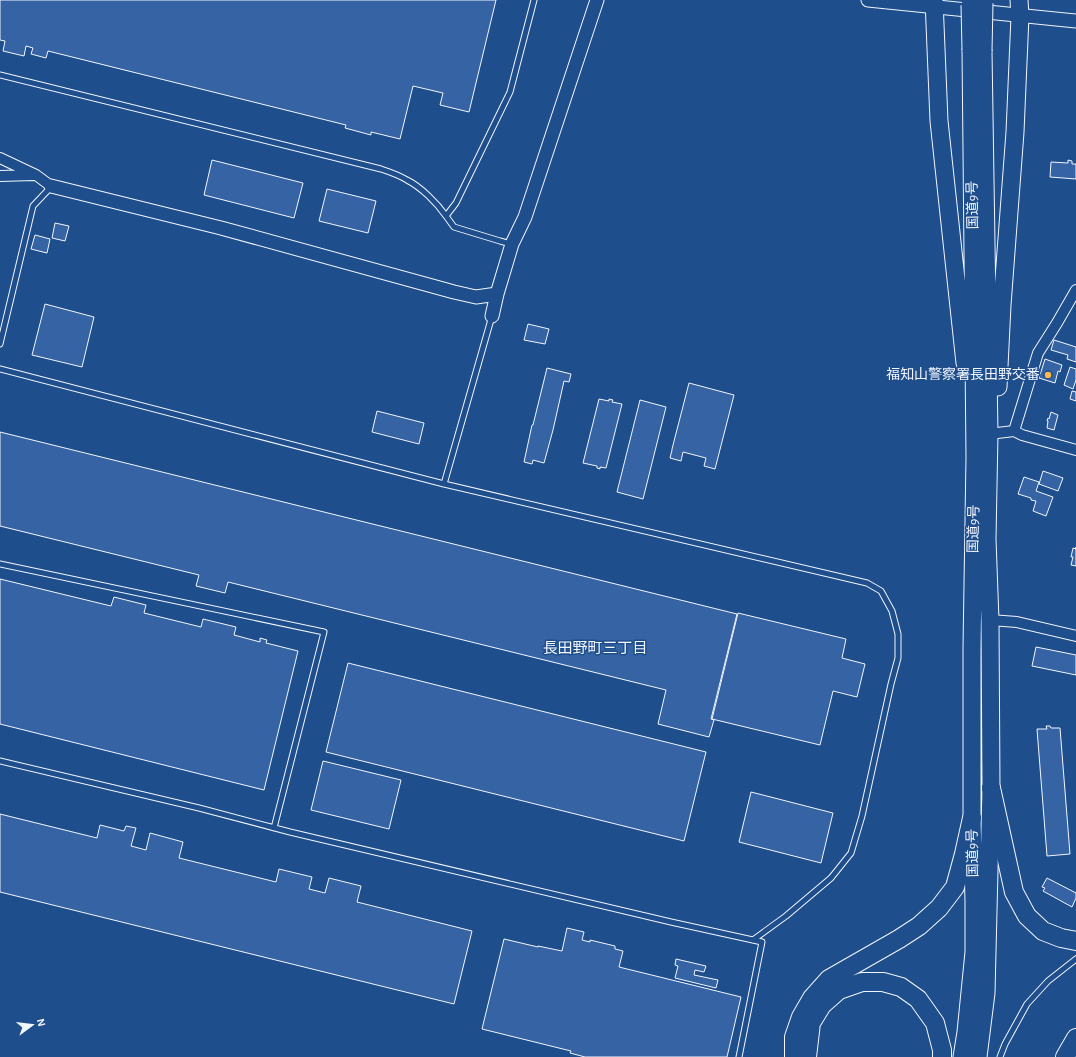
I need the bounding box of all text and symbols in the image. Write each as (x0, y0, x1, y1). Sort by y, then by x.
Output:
street label: 国道9号 (965, 181, 980, 229)
place label: 福知山警察署長田野交番 (886, 367, 1040, 382)
marker: 福知山警察署長田野交番 (1043, 370, 1053, 380)
street label: 国道9号 (966, 505, 981, 553)
district label: 長田野町三丁目 (542, 640, 648, 656)
street label: 国道9号 (965, 829, 980, 877)
north arrow (12, 1005, 52, 1045)
text: N (35, 1017, 47, 1028)

